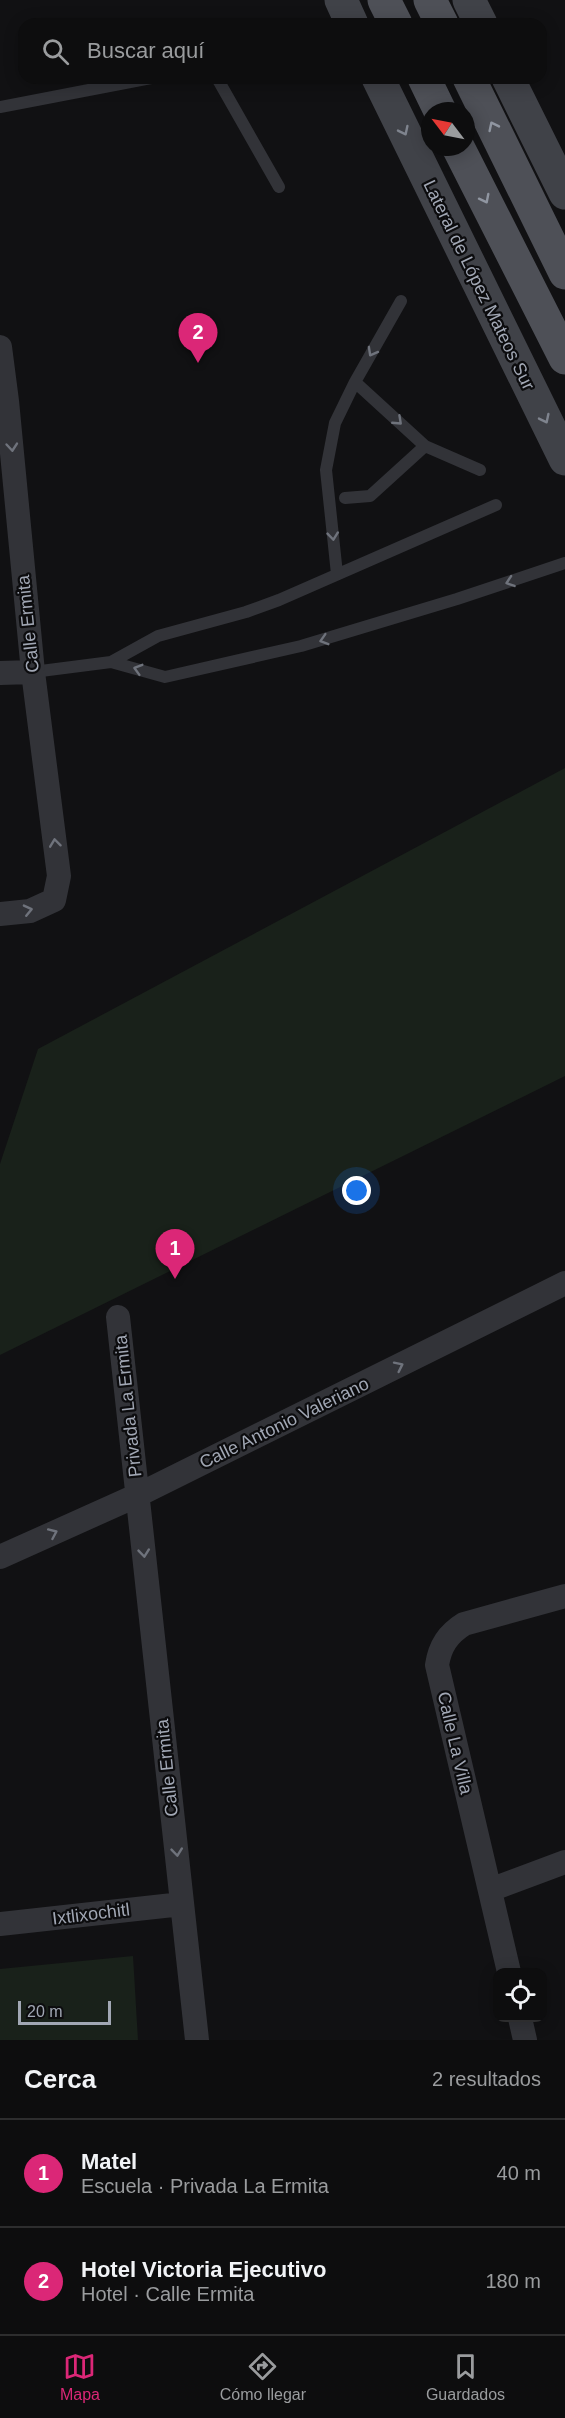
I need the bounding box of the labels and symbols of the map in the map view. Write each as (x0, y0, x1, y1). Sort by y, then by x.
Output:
north arrow (421, 102, 475, 156)
one-way arrow (488, 122, 500, 133)
one-way arrow (397, 124, 408, 135)
street label: Lateral de López Mateos Sur (419, 177, 539, 393)
one-way arrow (478, 193, 489, 204)
pin: 2 (178, 314, 218, 363)
one-way arrow (368, 346, 379, 356)
one-way arrow (538, 413, 550, 424)
one-way arrow (391, 414, 402, 425)
one-way arrow (5, 442, 18, 451)
one-way arrow (326, 532, 339, 541)
street label: Calle Ermita (13, 573, 43, 674)
one-way arrow (505, 574, 516, 587)
one-way arrow (319, 633, 330, 645)
one-way arrow (133, 664, 144, 676)
one-way arrow (49, 838, 62, 848)
one-way arrow (23, 904, 33, 917)
your location (342, 1176, 371, 1205)
pin: 1 (156, 1230, 195, 1279)
street label: Privada La Ermita (110, 1333, 145, 1478)
one-way arrow (393, 1361, 404, 1373)
street label: Calle Antonio Valeriano (196, 1373, 372, 1473)
one-way arrow (47, 1528, 58, 1540)
one-way arrow (137, 1549, 150, 1558)
street label: Calle La Villa (433, 1690, 477, 1797)
street label: Calle Ermita (152, 1717, 182, 1818)
one-way arrow (170, 1847, 182, 1856)
street label: Ixtlixochitl (51, 1899, 131, 1929)
scale bar (18, 1998, 111, 2026)

